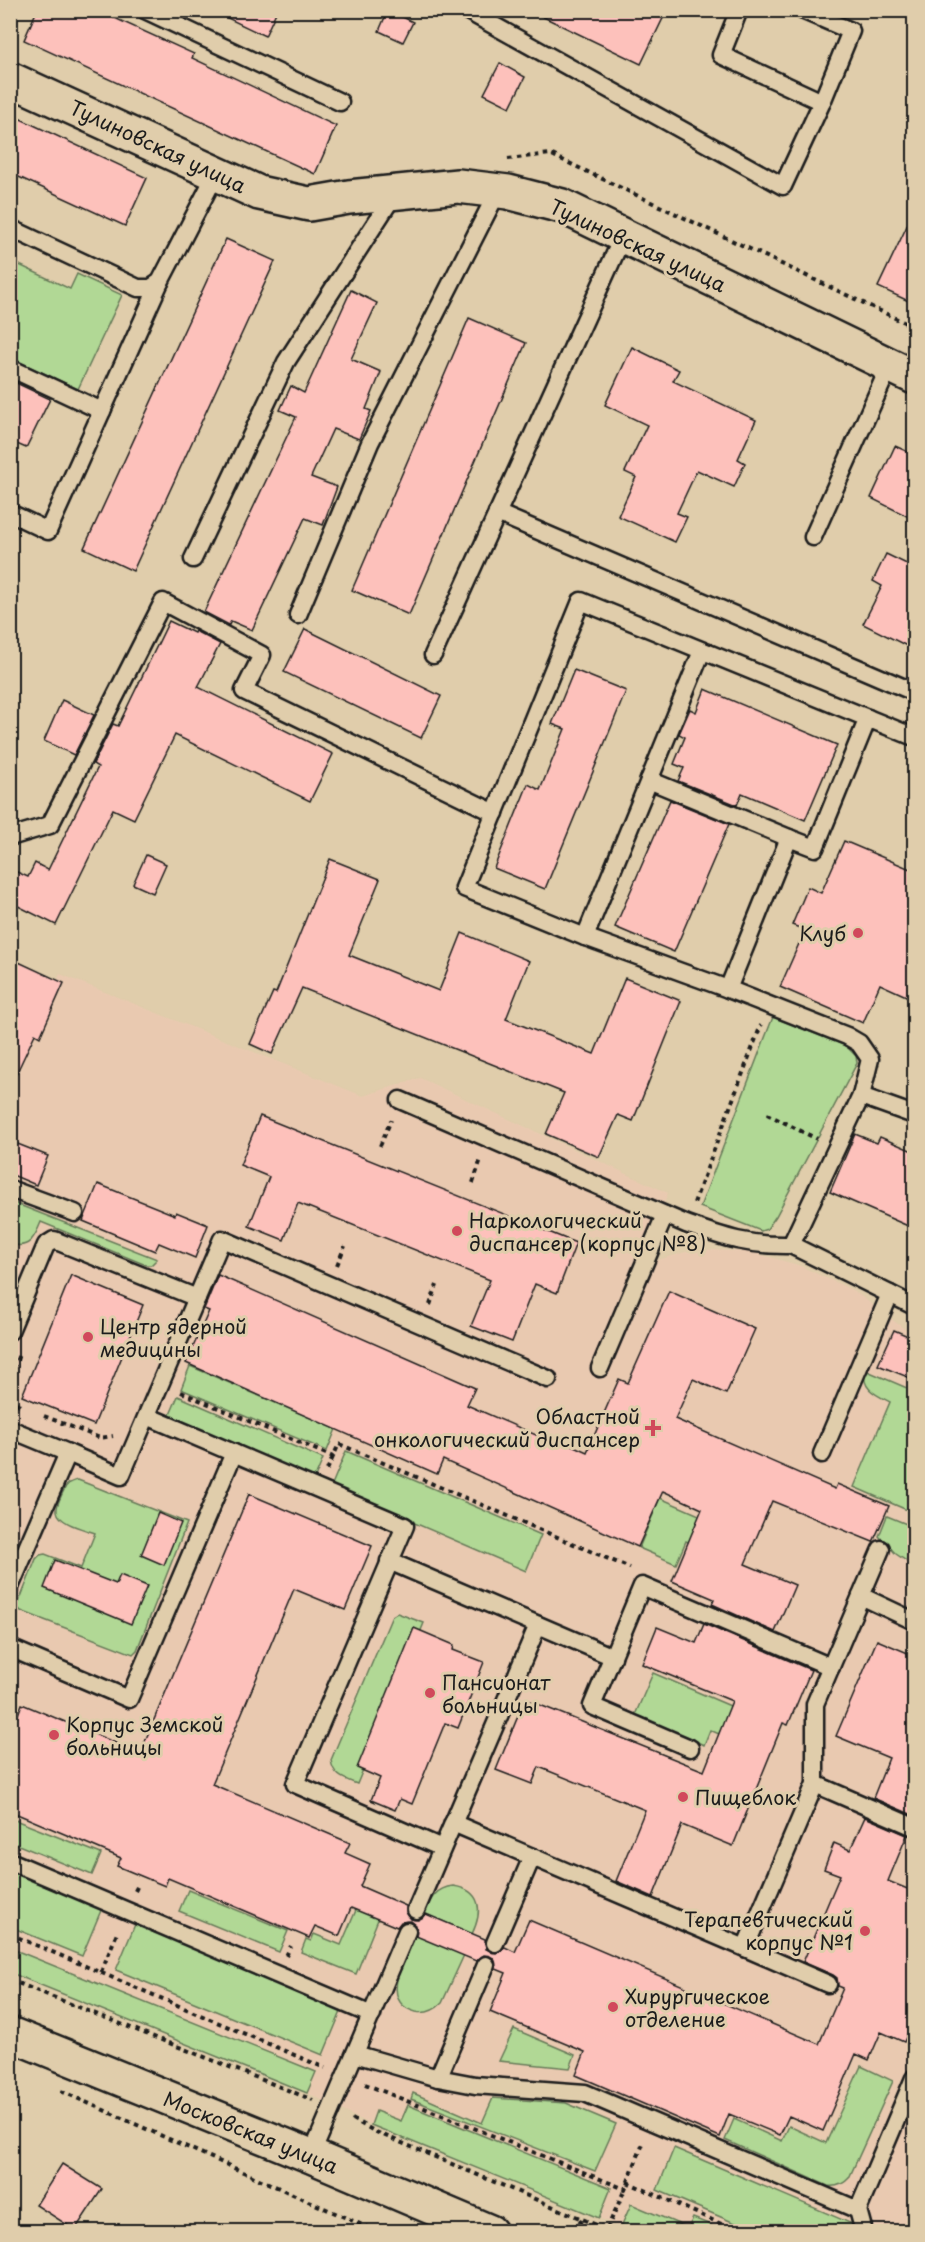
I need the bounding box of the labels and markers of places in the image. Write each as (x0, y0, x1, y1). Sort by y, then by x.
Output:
place label: Клуб (799, 918, 846, 948)
marker: Клуб (851, 926, 865, 940)
place label: Наркологический диспансер (корпус №8) (469, 1205, 706, 1258)
marker: Наркологический диспансер (корпус №8) (450, 1224, 464, 1238)
place label: Центр ядерной медицины (100, 1311, 247, 1364)
marker: Центр ядерной медицины (81, 1330, 95, 1344)
place label: Областной онкологический диспансер (374, 1401, 640, 1454)
marker: Областной онкологический диспансер (644, 1419, 662, 1437)
place label: Пансионат больницы (442, 1667, 551, 1720)
marker: Пансионат больницы (423, 1686, 437, 1700)
place label: Корпус Земской больницы (66, 1709, 224, 1762)
marker: Корпус Земской больницы (47, 1728, 61, 1742)
place label: Пищеблок (695, 1782, 796, 1812)
marker: Пищеблок (676, 1790, 690, 1804)
place label: Терапевтический корпус №1 (684, 1904, 853, 1957)
marker: Терапевтический корпус №1 (858, 1924, 872, 1938)
place label: Хирургическое отделение (625, 1981, 770, 2034)
marker: Хирургическое отделение (606, 2000, 620, 2014)

